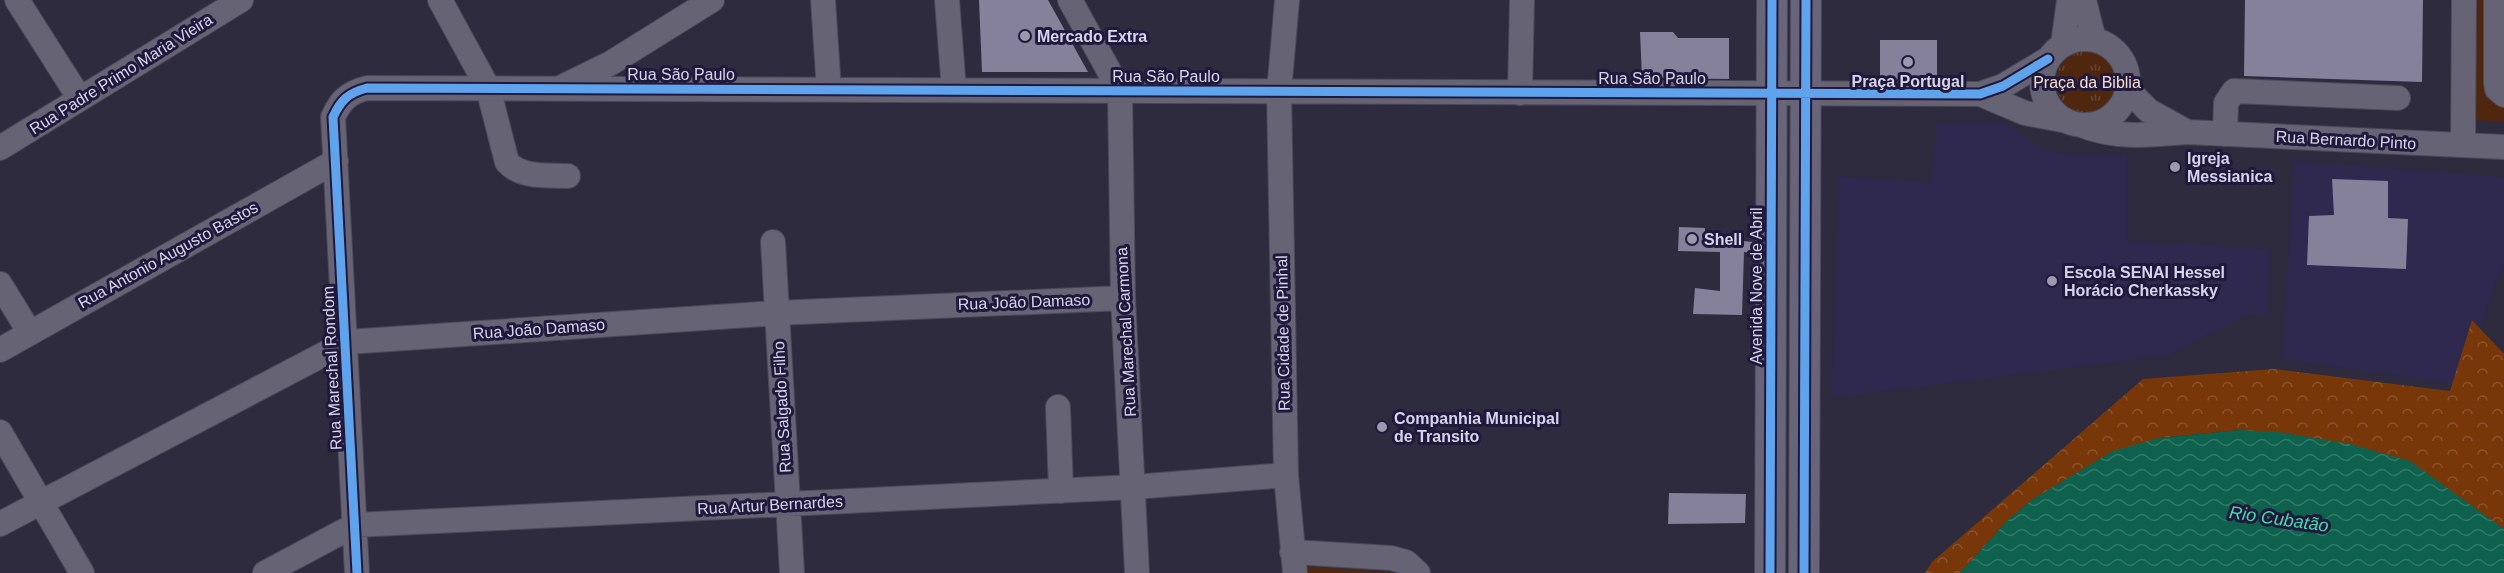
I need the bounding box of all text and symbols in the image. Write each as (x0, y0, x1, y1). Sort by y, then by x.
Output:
street label: Rua Padre Primo Maria Vieira (27, 11, 216, 137)
place label: Mercado Extra (1037, 28, 1147, 45)
marker: Mercado Extra (1018, 29, 1032, 43)
marker: Praça Portugal (1901, 55, 1915, 69)
street label: Rua São Paulo (627, 66, 735, 83)
street label: Rua São Paulo (1112, 68, 1220, 85)
street label: Rua São Paulo (1598, 70, 1706, 87)
place label: Praça Portugal (1852, 73, 1964, 90)
park label: Praça da Biblia (2033, 74, 2141, 91)
street label: Rua Bernardo Pinto (2275, 128, 2417, 152)
place label: Igreja Messianica (2187, 150, 2272, 185)
marker: Igreja Messianica (2168, 160, 2182, 174)
street label: Rua Antonio Augusto Bastos (75, 198, 261, 312)
street label: Avenida Nove de Abril (1748, 207, 1765, 365)
place label: Shell (1704, 231, 1742, 248)
marker: Shell (1685, 232, 1699, 246)
street label: Rua Marechal Carmona (1113, 247, 1139, 417)
street label: Rua Cidade de Pinhal (1273, 255, 1293, 411)
place label: Escola SENAI Hessel Horácio Cherkassky (2064, 264, 2225, 299)
marker: Escola SENAI Hessel Horácio Cherkassky (2045, 274, 2059, 288)
street label: Rua Marechal Rondom (319, 285, 345, 451)
street label: Rua João Damaso (957, 291, 1091, 313)
street label: Rua João Damaso (472, 316, 606, 342)
street label: Rua Salgado Filho (770, 341, 794, 473)
place label: Companhia Municipal de Transito (1394, 410, 1559, 445)
marker: Companhia Municipal de Transito (1375, 420, 1389, 434)
street label: Rua Artur Bernardes (697, 493, 843, 517)
water label: Rio Cubatão (2228, 502, 2330, 536)

